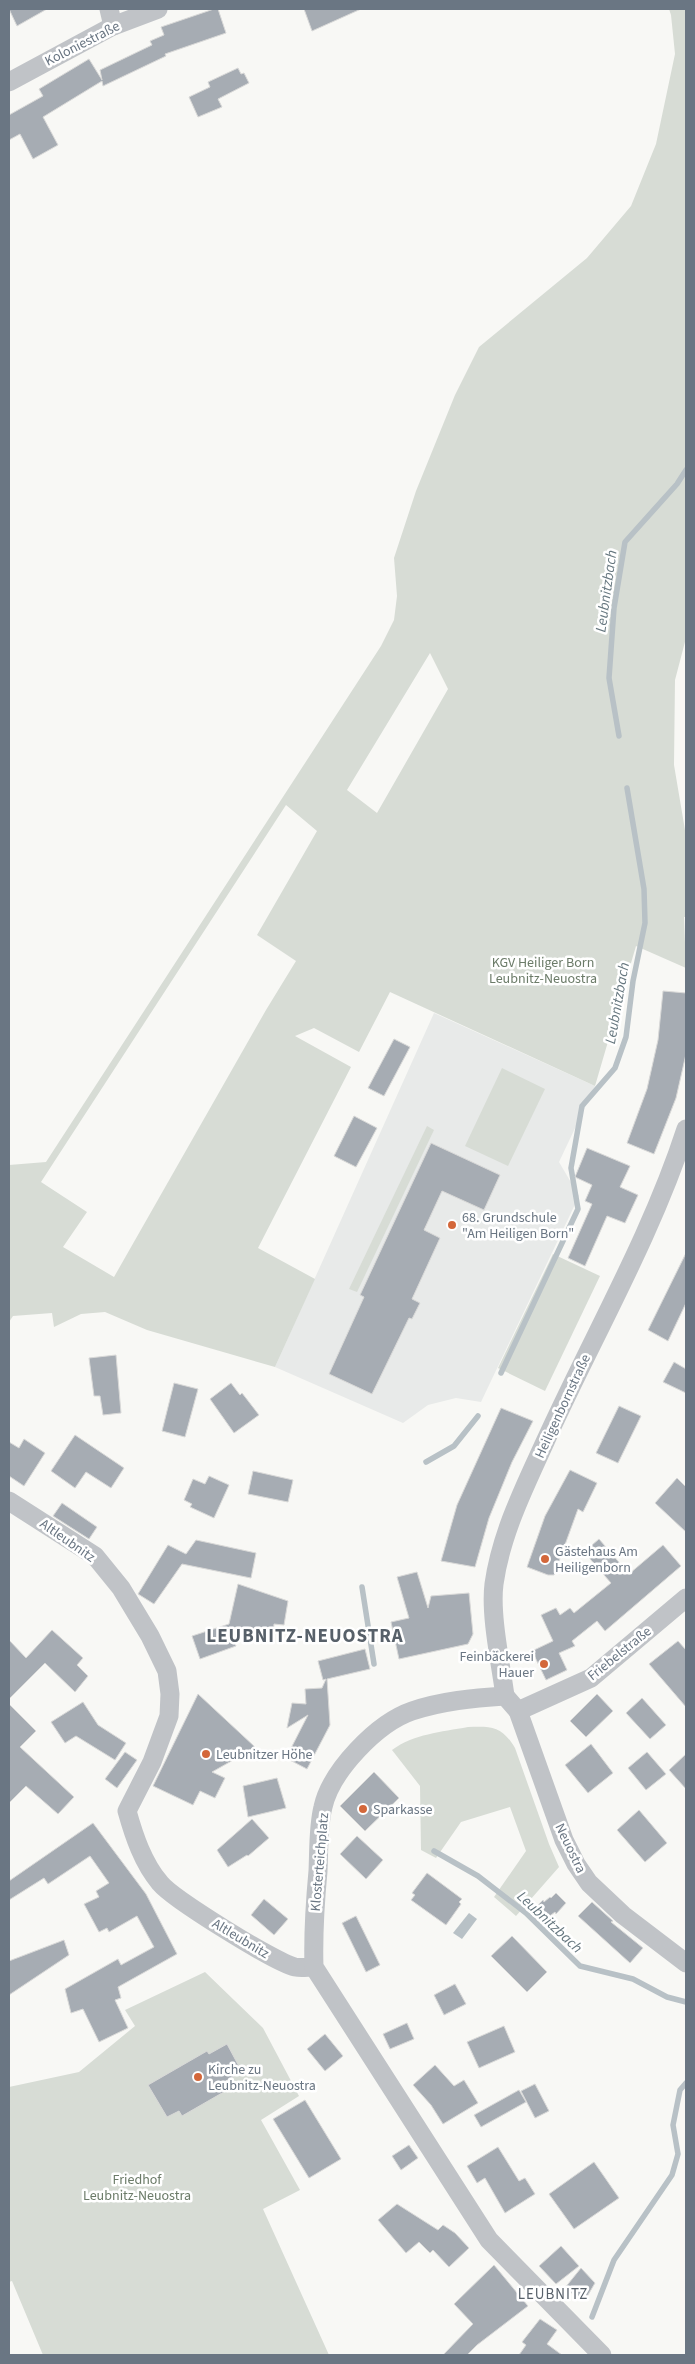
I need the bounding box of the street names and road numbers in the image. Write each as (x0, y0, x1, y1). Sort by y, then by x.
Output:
street label: Koloniestraße (42, 16, 123, 71)
street label: Heiligenbornstraße (530, 1351, 596, 1462)
street label: Altleubnitz (36, 1514, 99, 1567)
street label: Friebelstraße (583, 1622, 656, 1686)
street label: Klosterteichplatz (306, 1812, 334, 1912)
street label: Neuostra (549, 1820, 591, 1877)
street label: Altleubnitz (208, 1914, 273, 1964)

